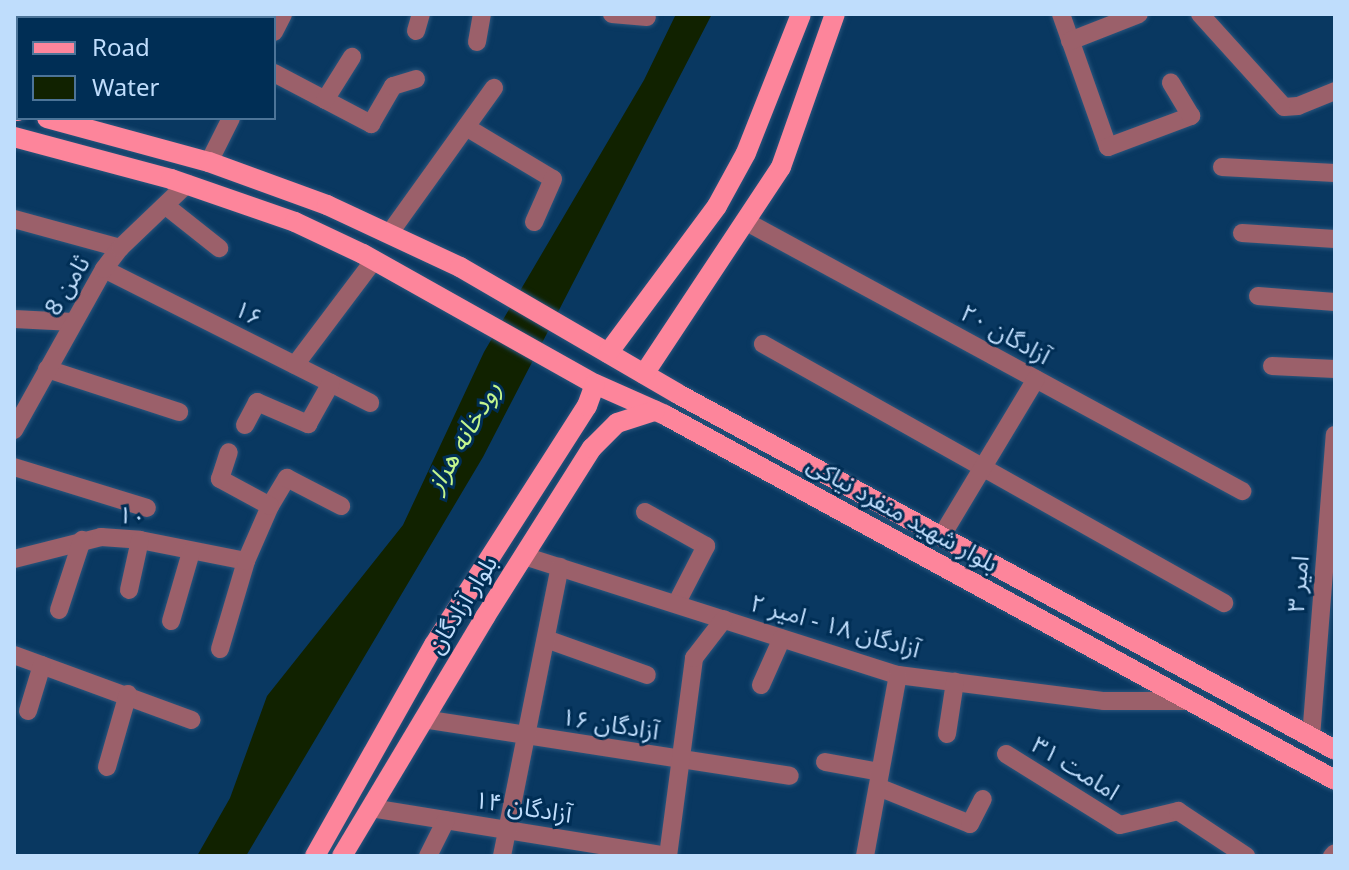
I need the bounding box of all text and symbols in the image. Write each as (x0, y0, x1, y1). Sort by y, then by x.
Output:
legend (16, 16, 276, 120)
text: Road (92, 23, 150, 74)
text: Water (92, 63, 159, 114)
street label: ثامن 8 (39, 251, 97, 321)
street label: ۱۶ (229, 295, 267, 333)
street label: آزادگان ۲۰ (955, 299, 1055, 371)
water label: رودخانه هراز (420, 376, 508, 498)
street label: بلوار شهید منفرد نیاکی (802, 451, 1002, 579)
street label: ۱۰ (117, 501, 147, 533)
street label: بلوار آزادگان (422, 551, 504, 659)
street label: امیر ۳ (1282, 554, 1316, 614)
street label: آزادگان ۱۸ - امیر ۲ (747, 589, 923, 665)
street label: آزادگان ۱۶ (559, 703, 661, 747)
street label: امامت ۳۱ (1026, 731, 1124, 807)
street label: آزادگان ۱۴ (472, 786, 574, 830)

